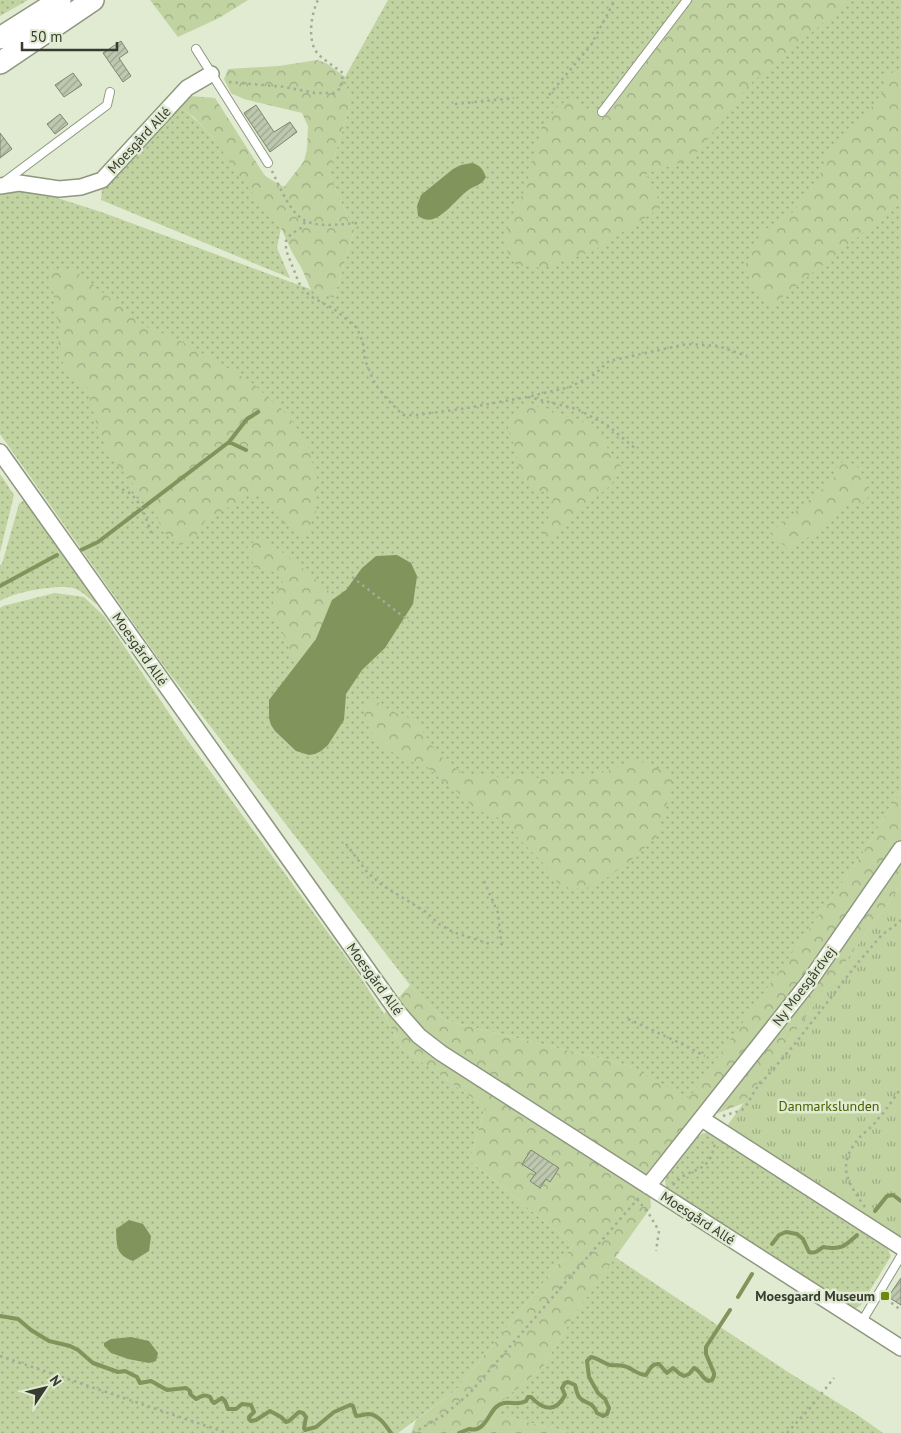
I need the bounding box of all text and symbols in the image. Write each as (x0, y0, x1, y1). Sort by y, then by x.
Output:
scale bar (22, 20, 118, 52)
text: 50 m (30, 27, 63, 46)
street label: Moesgård Allé (103, 103, 175, 177)
street label: Moesgård Allé (108, 609, 172, 689)
street label: Moesgård Allé (343, 939, 407, 1019)
street label: Ny Moesgårdvej (768, 943, 840, 1029)
park label: Danmarkslunden (778, 1097, 880, 1115)
street label: Moesgård Allé (657, 1187, 739, 1249)
place label: Moesgaard Museum (755, 1287, 875, 1305)
marker: Moesgaard Museum (879, 1290, 891, 1302)
north arrow (20, 1363, 70, 1413)
text: N (46, 1372, 66, 1389)

